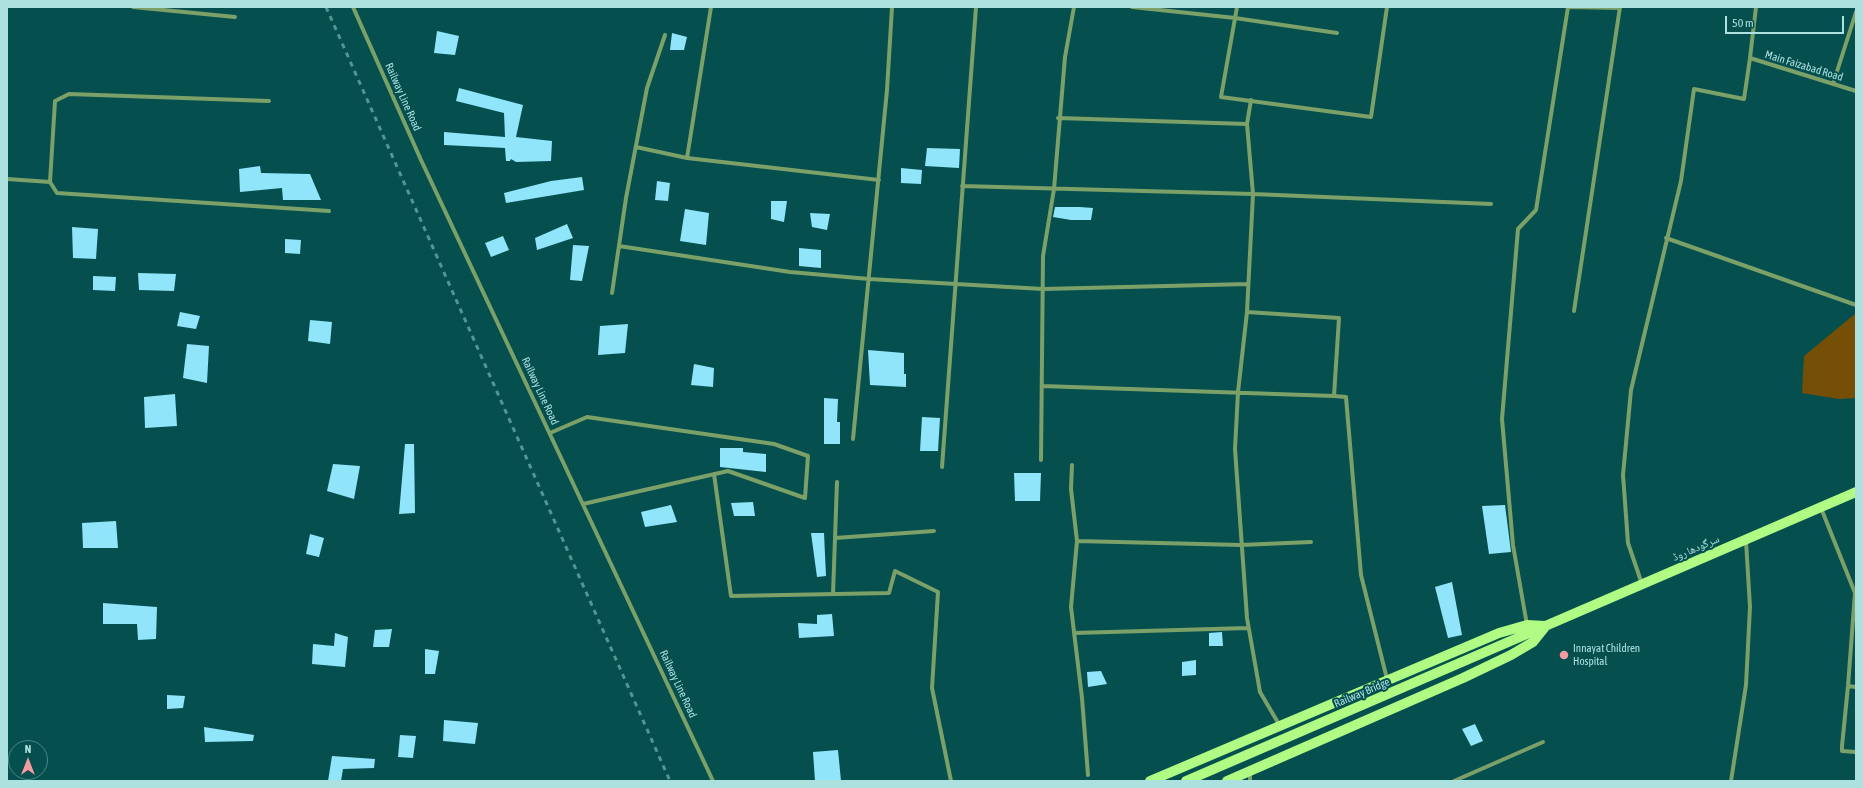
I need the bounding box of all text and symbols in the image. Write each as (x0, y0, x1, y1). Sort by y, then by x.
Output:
scale bar (1727, 8, 1846, 34)
text: 50 m (1732, 16, 1754, 30)
street label: Main Faizabad Road (1763, 48, 1845, 84)
street label: Railway Line Road (382, 61, 424, 133)
street label: Railway Line Road (519, 355, 561, 427)
street label: سرگودھا روڈ (1671, 532, 1721, 564)
place label: Innayat Children Hospital (1573, 642, 1640, 668)
street label: Railway Line Road (657, 648, 699, 720)
marker: Innayat Children Hospital (1558, 649, 1570, 661)
street label: Railway Bridge (1332, 675, 1392, 711)
north arrow (8, 740, 48, 780)
text: N (25, 743, 31, 755)

